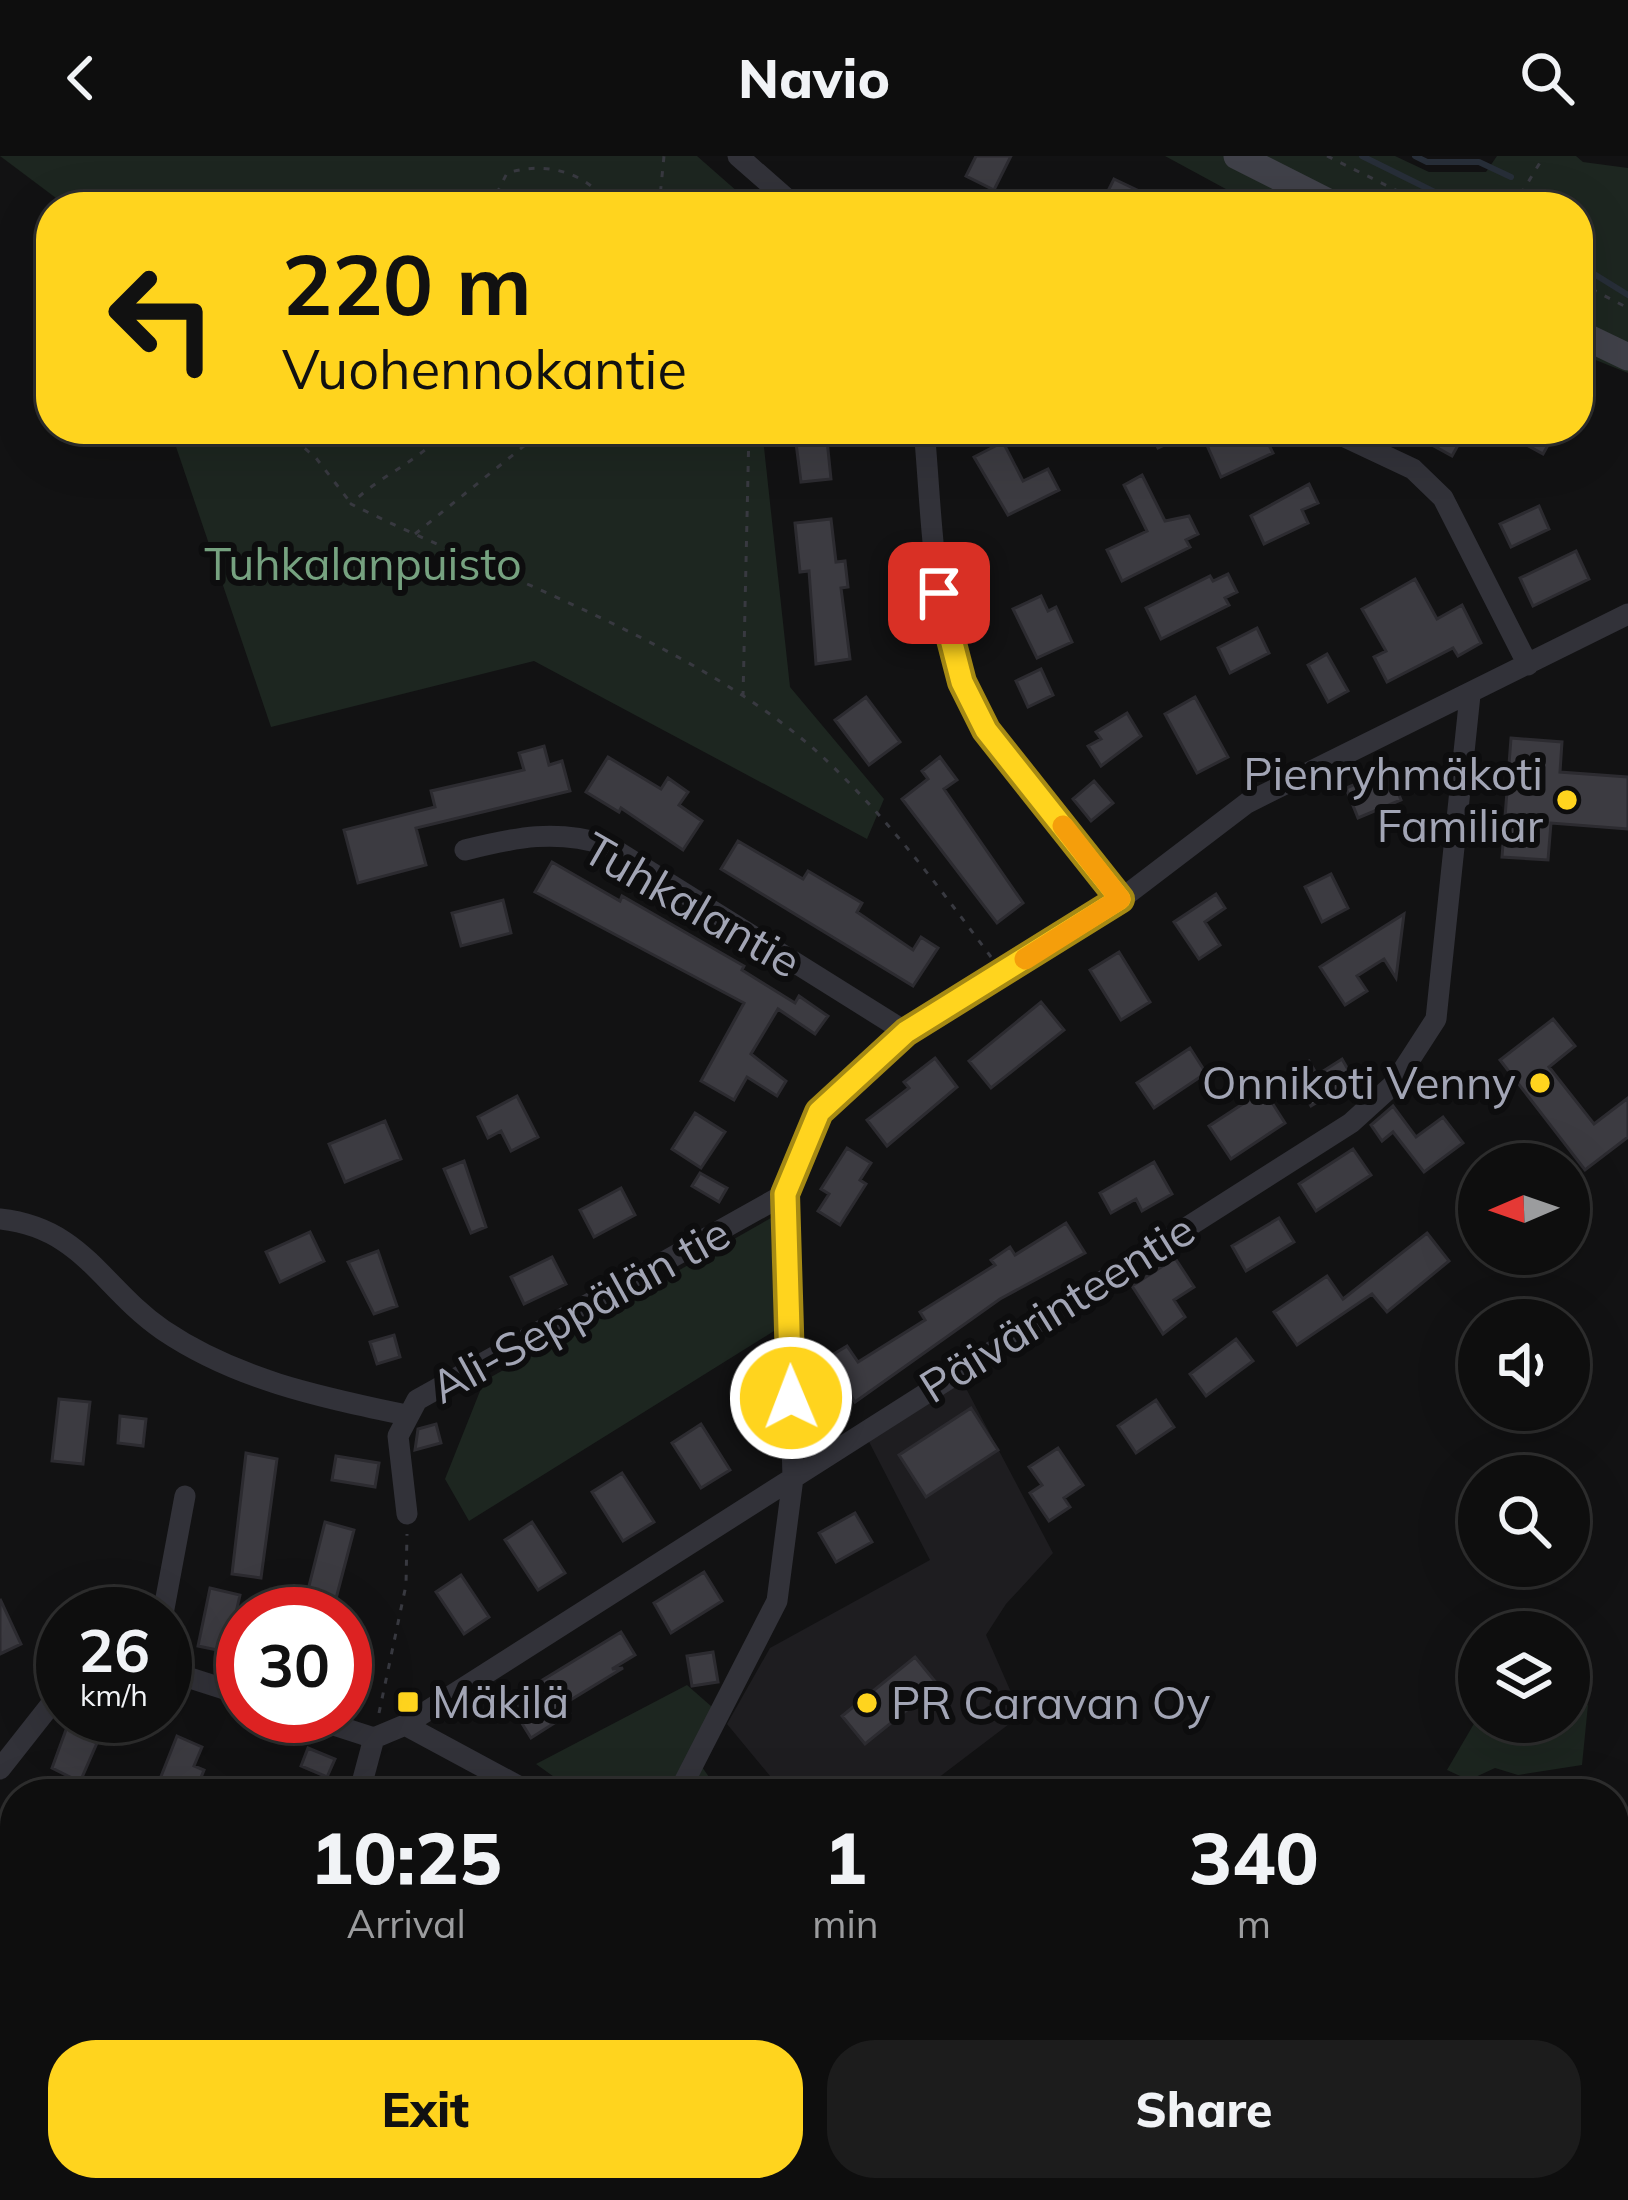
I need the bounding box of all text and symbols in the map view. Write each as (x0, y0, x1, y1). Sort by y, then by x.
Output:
text: Navio (738, 44, 890, 112)
icon: back (48, 45, 114, 111)
icon: search (1514, 45, 1580, 111)
text: 220 m (282, 231, 532, 336)
icon: left (84, 240, 240, 396)
text: Vuohennokantie (282, 335, 687, 403)
park label: Tuhkalanpuisto (204, 535, 522, 591)
pin (888, 542, 990, 644)
icon: arrive (906, 560, 972, 626)
place label: Pienryhmäkoti Familiar (1243, 745, 1544, 853)
marker: Pienryhmäkoti Familiar (1554, 787, 1580, 813)
street label: Tuhkalantie (574, 820, 811, 989)
place label: Onnikoti Venny (1202, 1054, 1516, 1110)
marker: Onnikoti Venny (1527, 1070, 1553, 1096)
north arrow (1458, 1143, 1590, 1275)
map controls (1458, 1143, 1590, 1743)
street label: Päivärinteentie (909, 1200, 1204, 1414)
street label: Ali-Seppälän tie (420, 1204, 739, 1414)
button: sound (1458, 1299, 1590, 1431)
position arrow (728, 1335, 854, 1461)
button: search (1458, 1455, 1590, 1587)
speed limit sign: 30 (216, 1587, 372, 1743)
button: layers (1458, 1611, 1590, 1743)
text: 26 (78, 1612, 150, 1687)
place label: Mäkilä (432, 1673, 569, 1729)
place label: PR Caravan Oy (891, 1674, 1210, 1730)
text: km/h (80, 1676, 148, 1714)
marker: Mäkilä (395, 1689, 421, 1715)
marker: PR Caravan Oy (854, 1690, 880, 1716)
text: 10:25 (310, 1812, 502, 1902)
text: 1 (824, 1812, 867, 1902)
text: 340 (1189, 1812, 1319, 1902)
text: Arrival (346, 1899, 466, 1948)
text: min (812, 1899, 879, 1948)
text: m (1237, 1899, 1271, 1948)
button: Exit (48, 2040, 803, 2178)
button: Share (827, 2040, 1581, 2178)

